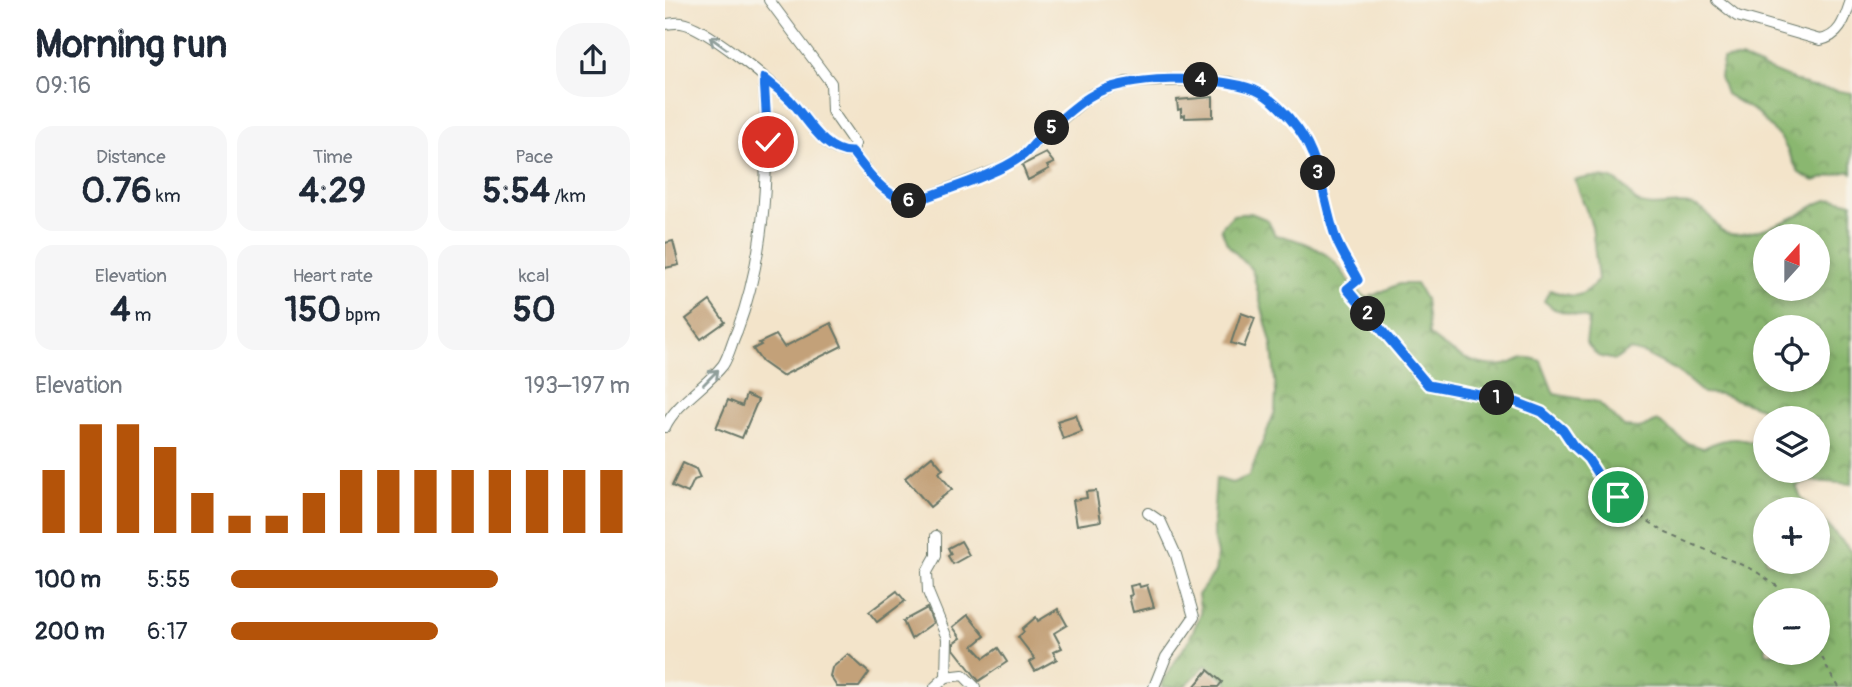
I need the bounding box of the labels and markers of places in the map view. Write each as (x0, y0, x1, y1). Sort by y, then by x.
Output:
pin: 4 (1183, 62, 1219, 98)
pin: 5 (1035, 110, 1069, 146)
pin (738, 112, 798, 172)
pin: 3 (1301, 156, 1335, 190)
pin: 6 (891, 184, 927, 218)
pin: 2 (1351, 296, 1385, 332)
pin: 1 (1479, 380, 1515, 416)
pin (1588, 467, 1648, 527)

